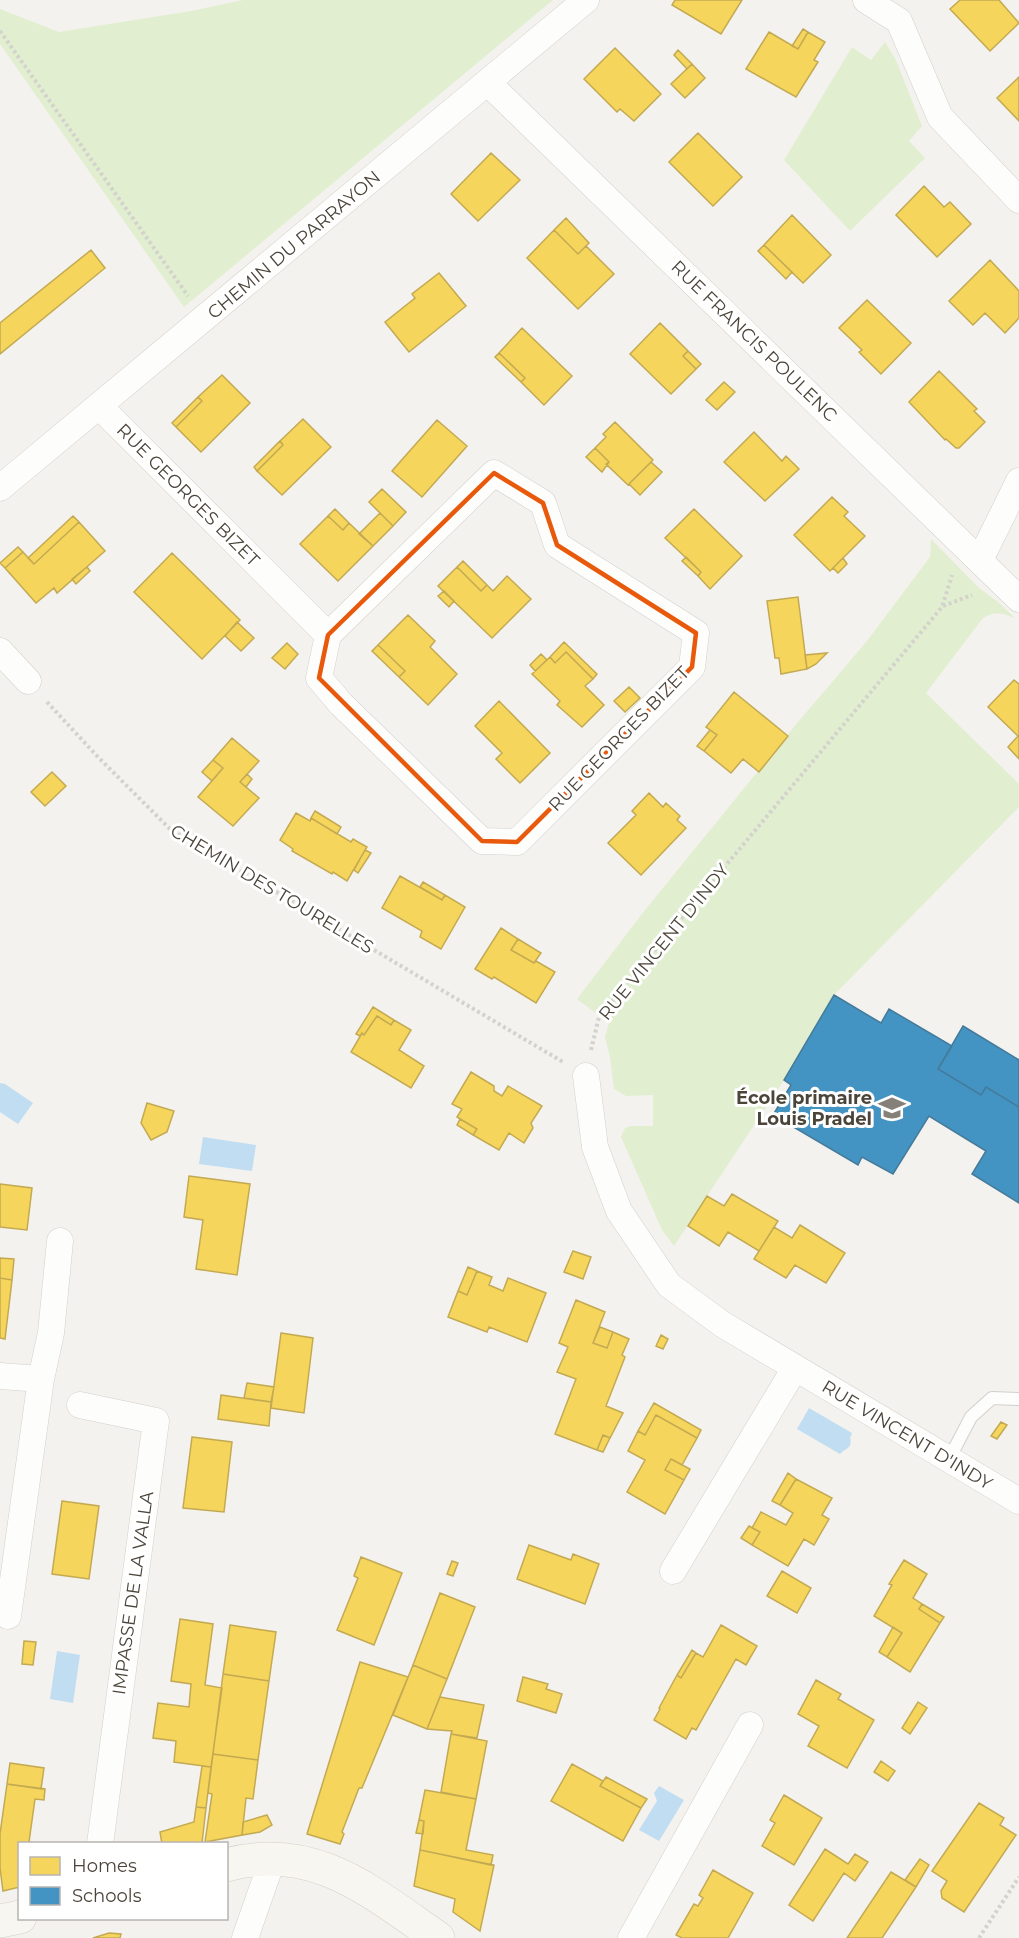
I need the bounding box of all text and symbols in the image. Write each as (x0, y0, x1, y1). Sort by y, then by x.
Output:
street label: CHEMIN DU PARRAYON (203, 166, 385, 324)
street label: RUE FRANCIS POULENC (666, 256, 842, 426)
street label: RUE GEORGES BIZET (112, 419, 264, 571)
street label: RUE GEORGES BIZET (544, 661, 694, 816)
street label: CHEMIN DES TOURELLES (166, 820, 378, 958)
street label: RUE VINCENT D'INDY (594, 859, 734, 1025)
place label: École primaire Louis Pradel (736, 1087, 872, 1130)
school or university icon: École primaire Louis Pradel (877, 1093, 907, 1123)
street label: RUE VINCENT D'INDY (818, 1375, 997, 1495)
street label: IMPASSE DE LA VALLA (108, 1490, 158, 1696)
legend (18, 1842, 228, 1920)
text: Homes (72, 1855, 137, 1877)
text: Schools (72, 1885, 142, 1907)

